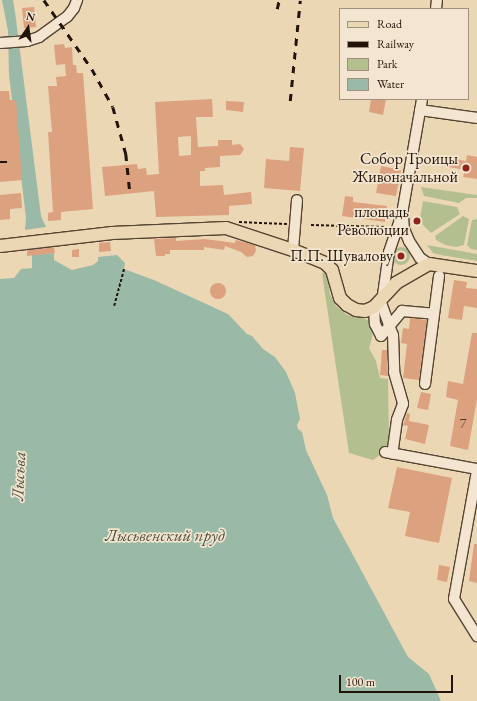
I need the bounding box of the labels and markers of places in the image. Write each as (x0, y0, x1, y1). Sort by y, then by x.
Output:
place label: Собор Троицы Живоначальной (353, 149, 458, 187)
marker: Собор Троицы Живоначальной (461, 163, 471, 173)
place label: площадь Революции (337, 202, 409, 240)
marker: площадь Революции (412, 216, 422, 226)
place label: П.П. Шувалову (290, 246, 393, 266)
marker: П.П. Шувалову (396, 251, 406, 261)

